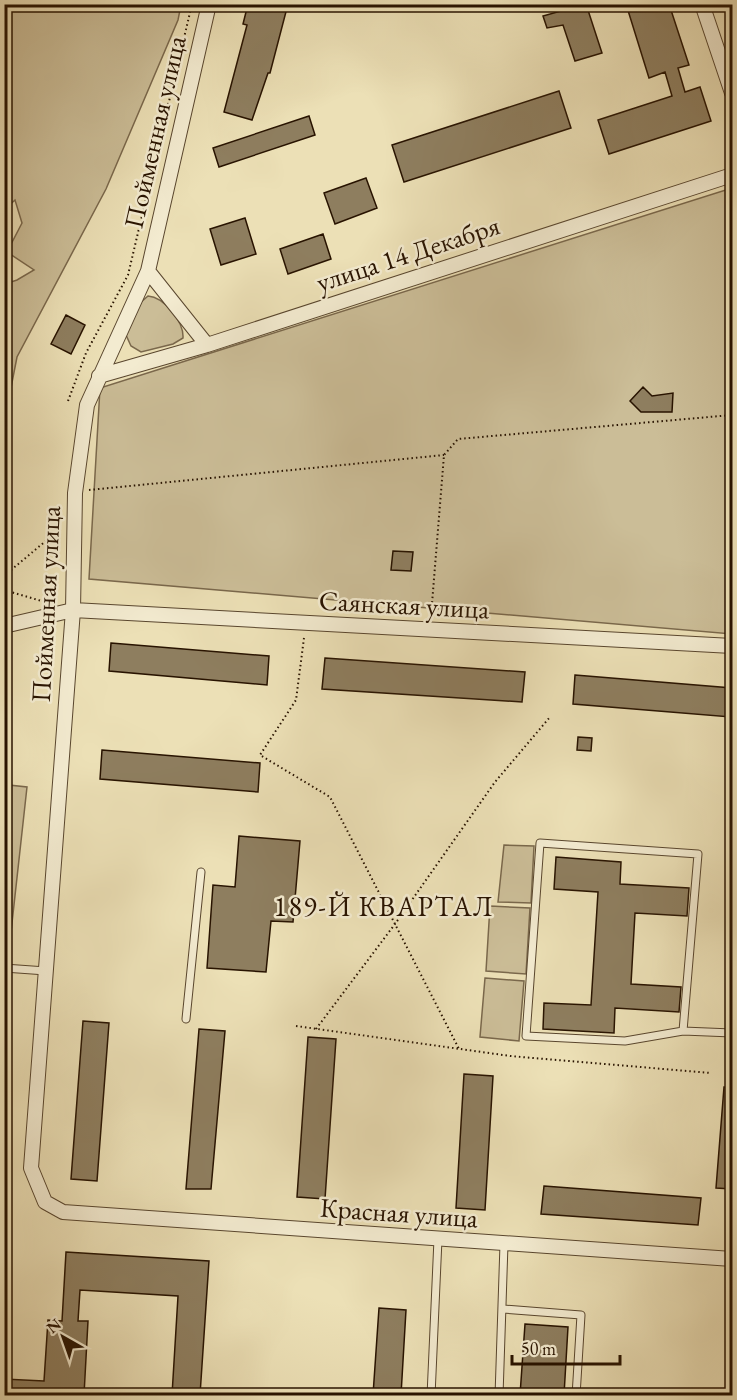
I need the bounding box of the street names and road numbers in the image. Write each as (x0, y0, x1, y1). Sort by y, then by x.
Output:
street label: Пойменная улица (115, 32, 194, 232)
street label: улица 14 Декабря (312, 207, 504, 300)
street label: Пойменная улица (23, 505, 68, 703)
street label: Саянская улица (318, 583, 490, 626)
street label: Красная улица (319, 1190, 479, 1235)

